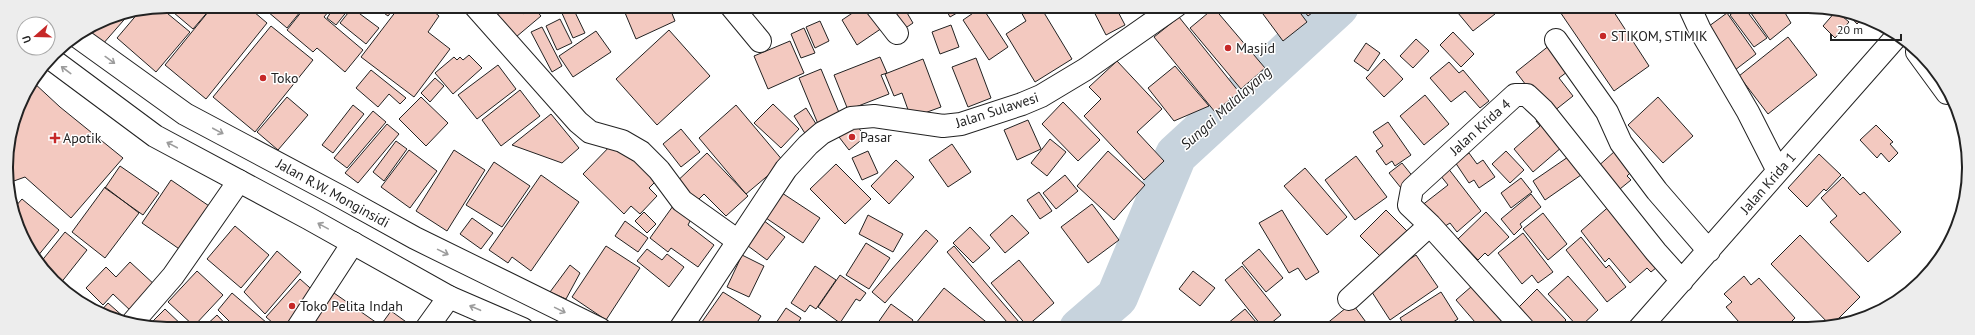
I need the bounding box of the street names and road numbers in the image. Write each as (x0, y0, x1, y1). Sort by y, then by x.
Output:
street label: Jalan Sulawesi (952, 88, 1041, 132)
street label: Jalan Krida 4 (1445, 95, 1515, 160)
street label: Jalan Krida 1 (1736, 148, 1800, 218)
street label: Jalan R.W. Monginsidi (272, 154, 393, 232)

